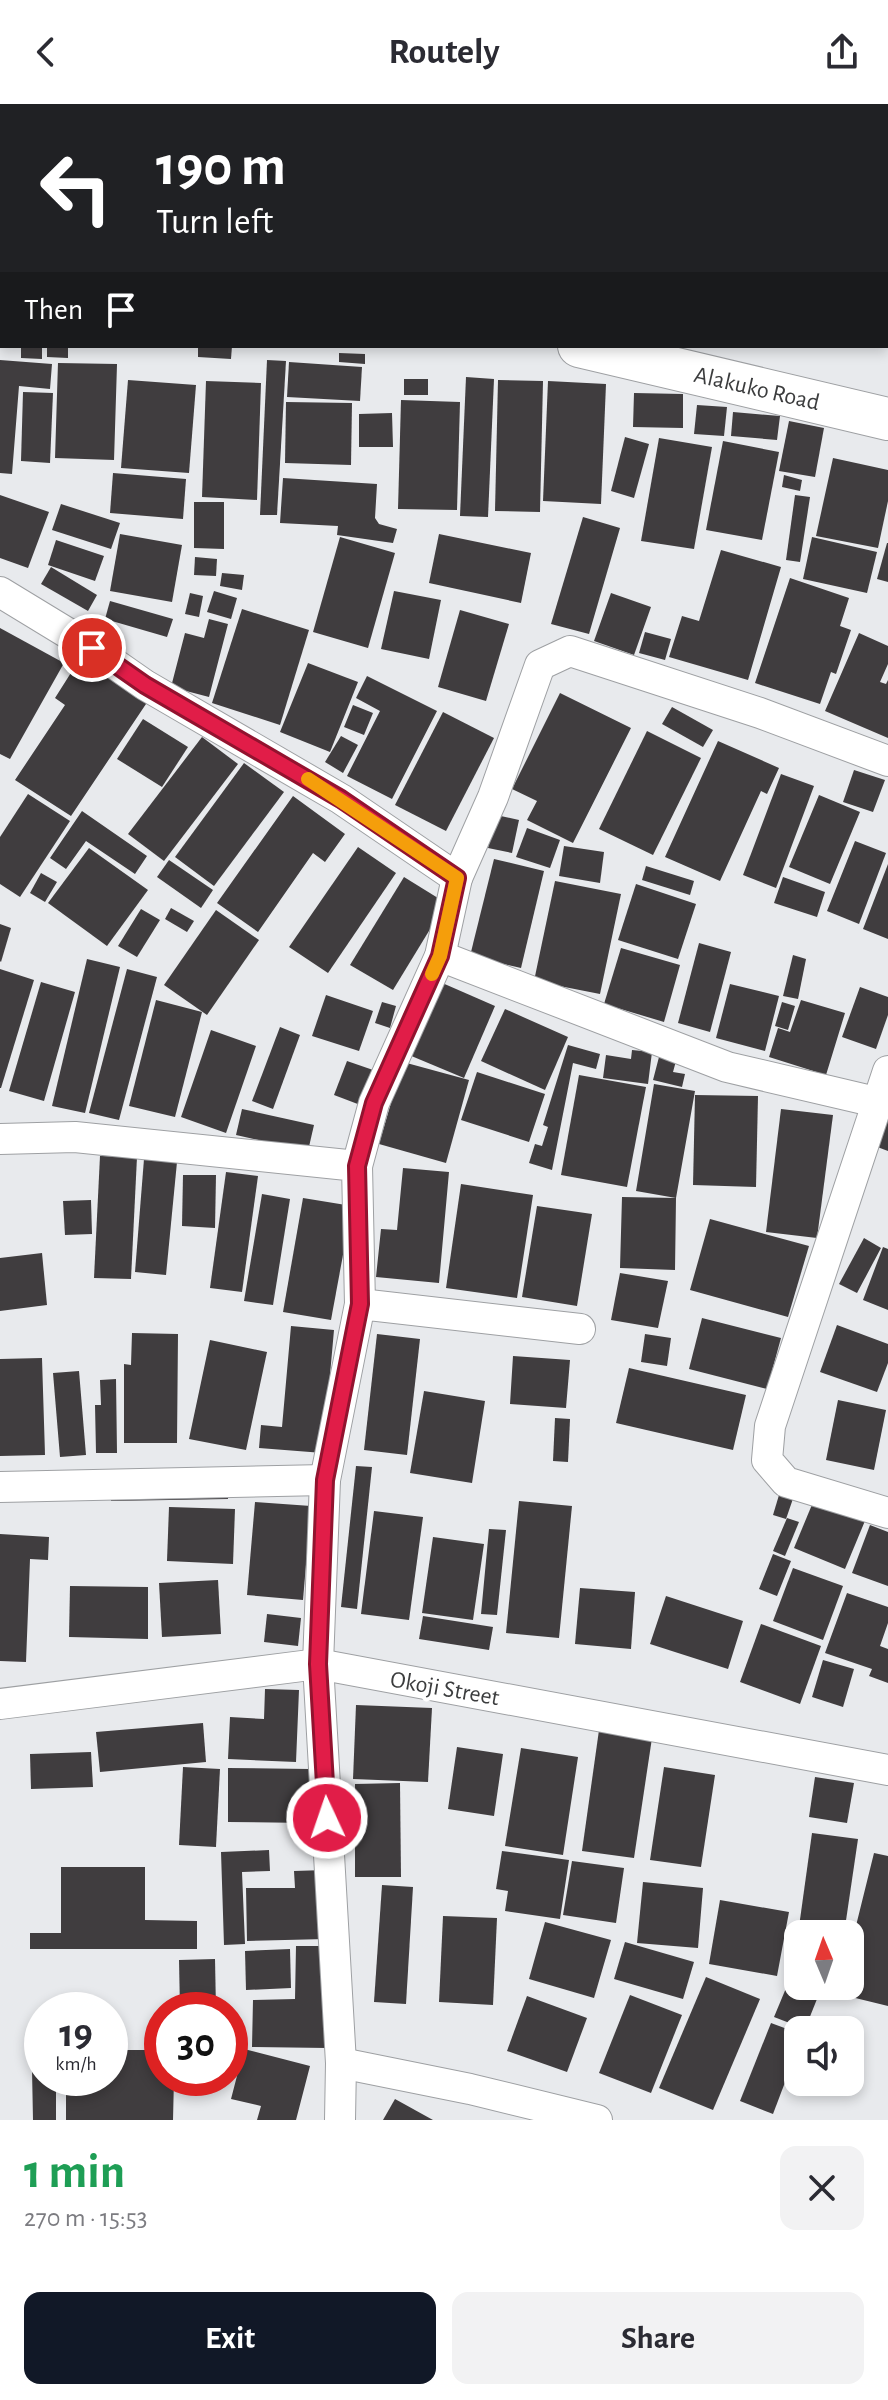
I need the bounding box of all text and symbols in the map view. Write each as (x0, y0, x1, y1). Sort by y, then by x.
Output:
icon: back (24, 30, 68, 74)
icon: share (820, 30, 864, 74)
text: Routely (389, 34, 499, 70)
icon: left (24, 136, 128, 240)
text: 190 m (156, 139, 286, 195)
text: Turn left (156, 204, 273, 240)
icon: arrive (99, 288, 143, 332)
text: Then (24, 295, 83, 325)
street label: Alakuko Road (692, 363, 822, 415)
pin (58, 614, 126, 682)
icon: arrive (70, 626, 114, 670)
street label: Okoji Street (388, 1668, 502, 1710)
position arrow (285, 1776, 369, 1860)
north arrow (784, 1920, 864, 2000)
map controls (784, 1920, 864, 2096)
speed limit sign: 30 (144, 1992, 248, 2096)
text: 19 (59, 2014, 93, 2054)
button: sound (784, 2016, 864, 2096)
text: km/h (55, 2054, 97, 2074)
button: close (780, 2146, 864, 2230)
text: 1 min (24, 2149, 125, 2197)
text: 270 m · 15:53 (24, 2205, 147, 2231)
button: Exit (24, 2292, 436, 2384)
button: Share (452, 2292, 864, 2384)

